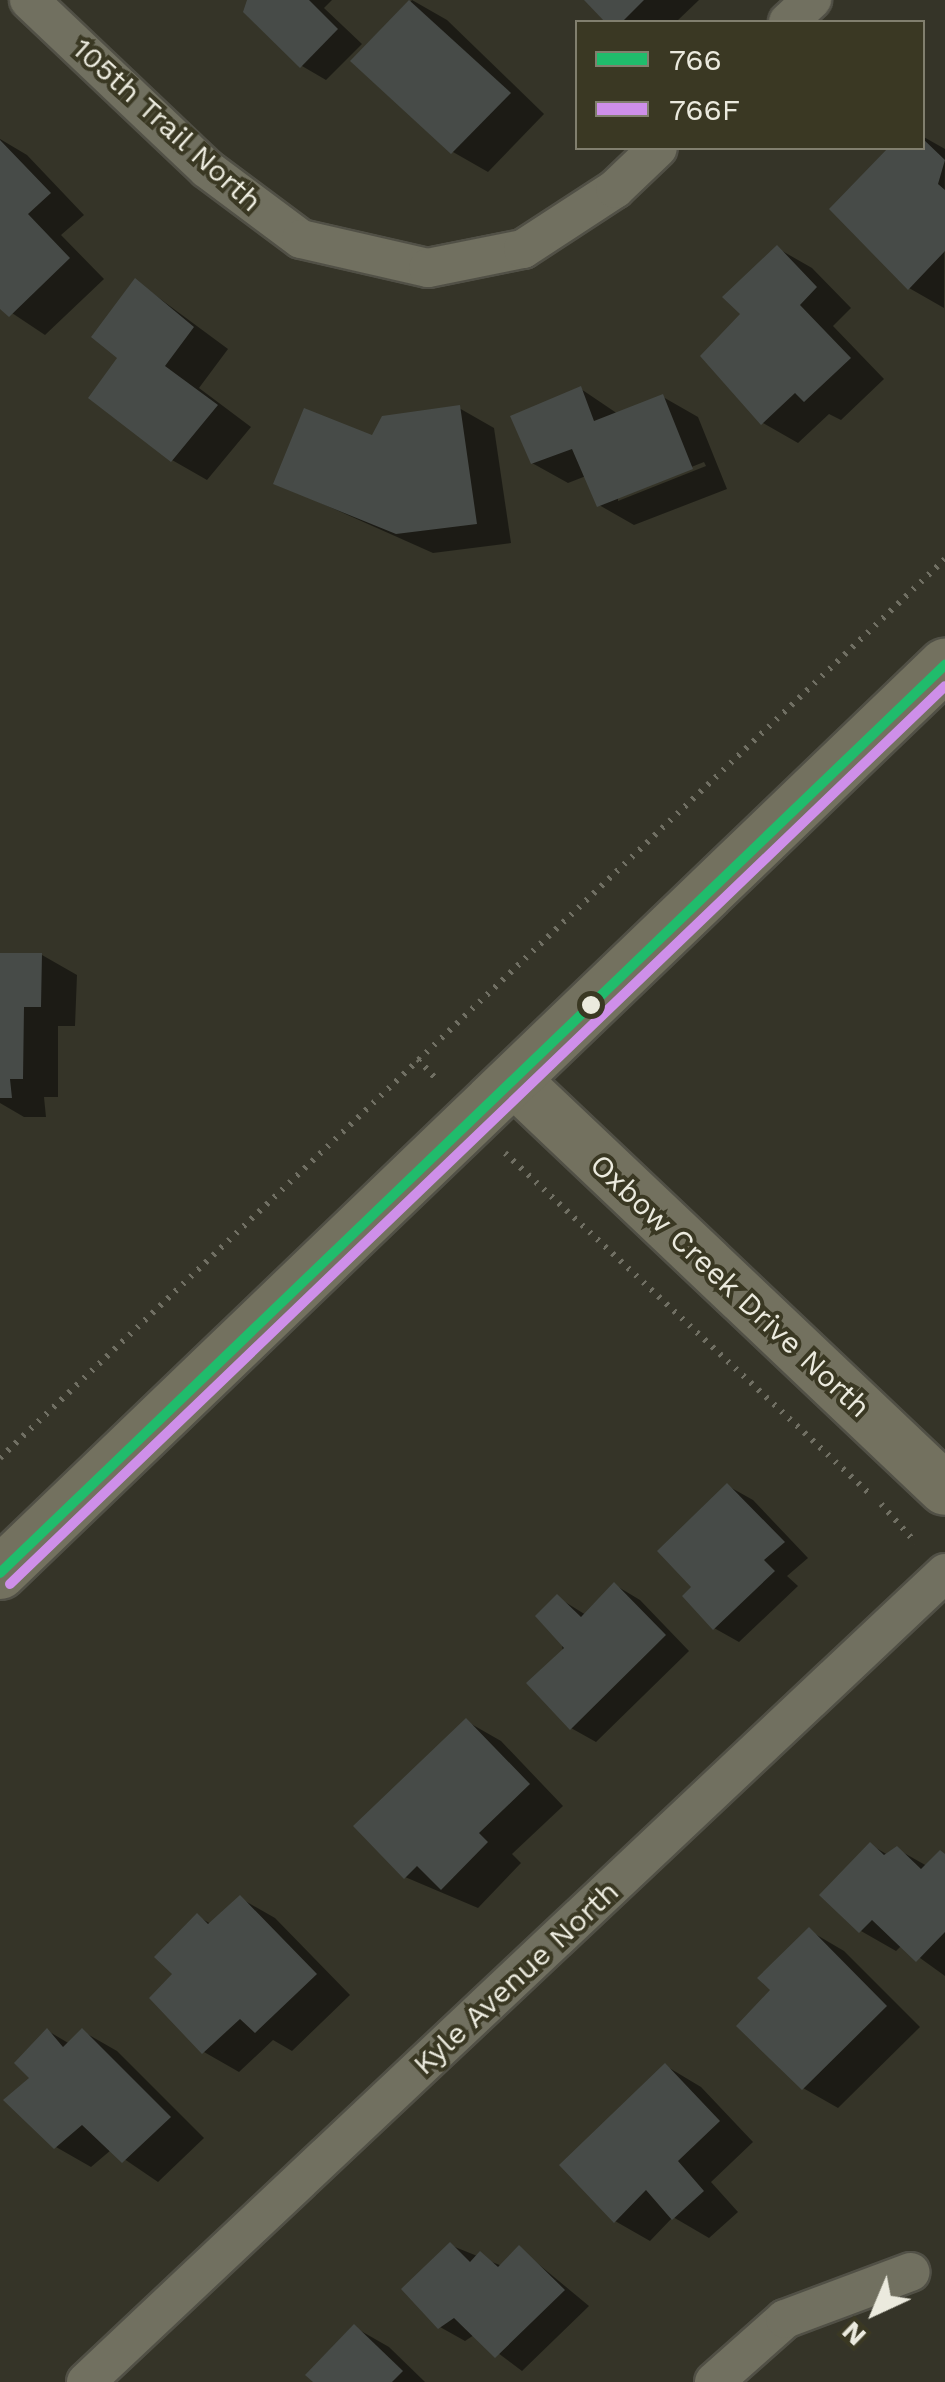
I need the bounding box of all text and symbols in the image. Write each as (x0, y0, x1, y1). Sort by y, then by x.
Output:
legend (575, 20, 925, 150)
street label: 105th Trail North (64, 30, 270, 220)
text: 766 (669, 42, 722, 77)
text: 766F (669, 92, 740, 127)
unlabelled marker (581, 995, 601, 1015)
street label: Oxbow Creek Drive North (582, 1146, 878, 1426)
street label: Kyle Avenue North (405, 1873, 627, 2083)
north arrow (825, 2262, 925, 2362)
text: N (835, 2315, 873, 2353)

